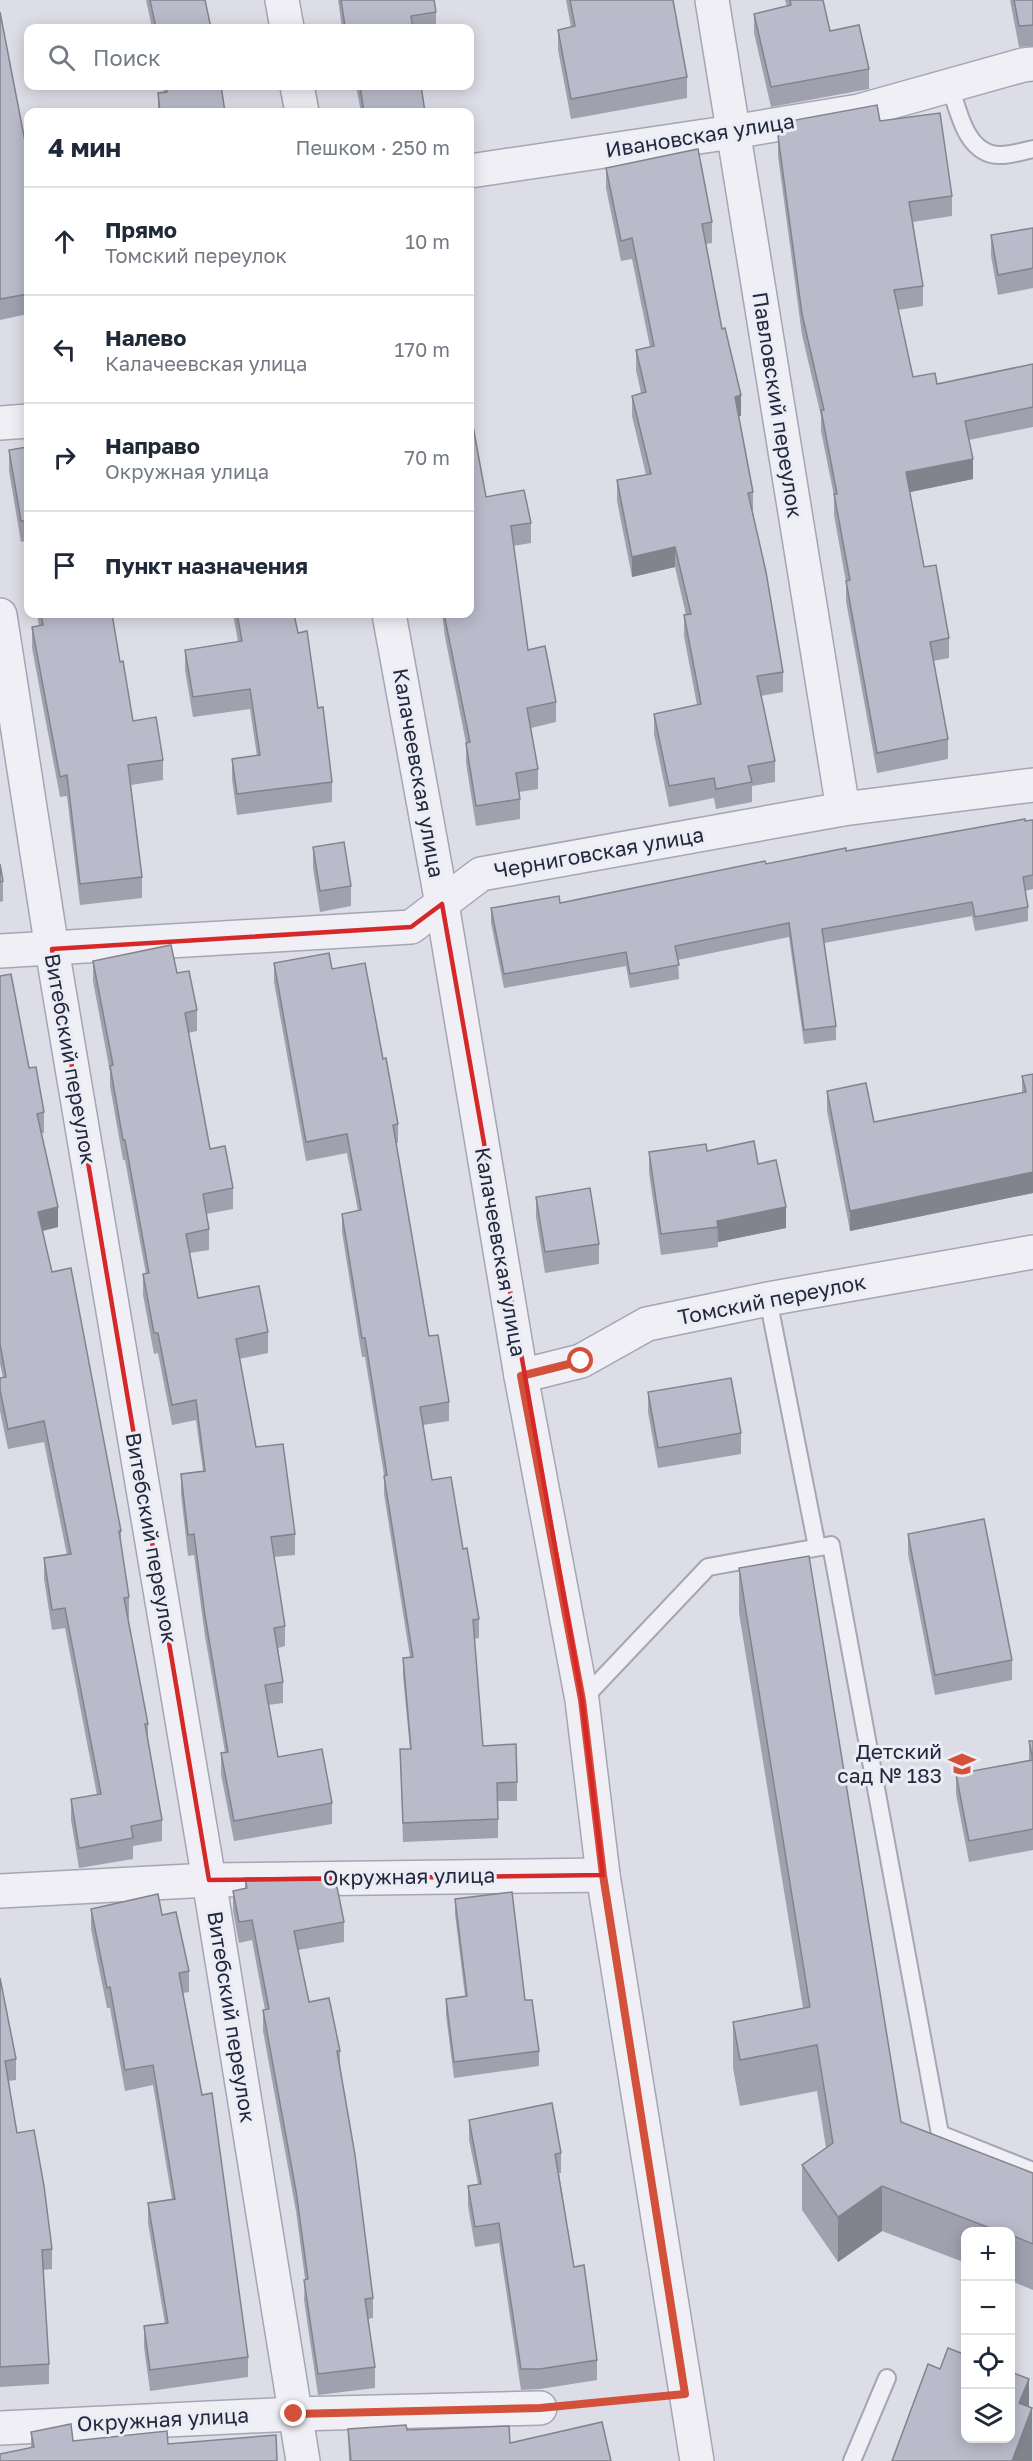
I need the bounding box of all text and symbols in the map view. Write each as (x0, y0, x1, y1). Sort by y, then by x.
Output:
search box (24, 24, 474, 90)
icon: search (45, 41, 78, 74)
text: Поиск (93, 44, 161, 71)
street label: Ивановская улица (604, 107, 796, 163)
text: 4 мин (48, 132, 121, 163)
text: Пешком · 250 m (295, 135, 450, 159)
text: Прямо (105, 216, 177, 243)
icon: ahead (48, 225, 81, 258)
text: 10 m (405, 229, 450, 253)
text: Томский переулок (105, 243, 287, 267)
street label: Павловский переулок (747, 290, 809, 520)
text: Налево (105, 324, 187, 351)
icon: left (48, 333, 81, 366)
text: 170 m (395, 337, 450, 361)
text: Калачеевская улица (105, 351, 307, 375)
text: Направо (105, 432, 200, 459)
icon: right (48, 441, 81, 474)
text: 70 m (404, 445, 450, 469)
text: Окружная улица (105, 459, 269, 483)
icon: arrive (48, 549, 81, 582)
text: Пункт назначения (105, 552, 308, 579)
street label: Калачеевская улица (388, 666, 450, 880)
street label: Черниговская улица (492, 821, 706, 883)
street label: Витебский переулок (40, 951, 102, 1166)
street label: Калачеевская улица (470, 1145, 532, 1359)
street label: Томский переулок (676, 1268, 868, 1330)
route start (567, 1347, 593, 1373)
street label: Витебский переулок (121, 1430, 183, 1645)
place label: Детский сад № 183 (837, 1738, 942, 1788)
school or university icon: Детский сад № 183 (947, 1749, 977, 1779)
street label: Окружная улица (323, 1861, 495, 1891)
street label: Витебский переулок (202, 1909, 262, 2124)
map controls (961, 2227, 1015, 2443)
button: + (961, 2227, 1015, 2281)
button: − (961, 2281, 1015, 2335)
button: locate (961, 2335, 1015, 2389)
button: layers (961, 2389, 1015, 2443)
route end (280, 2400, 306, 2426)
street label: Окружная улица (76, 2402, 250, 2436)

